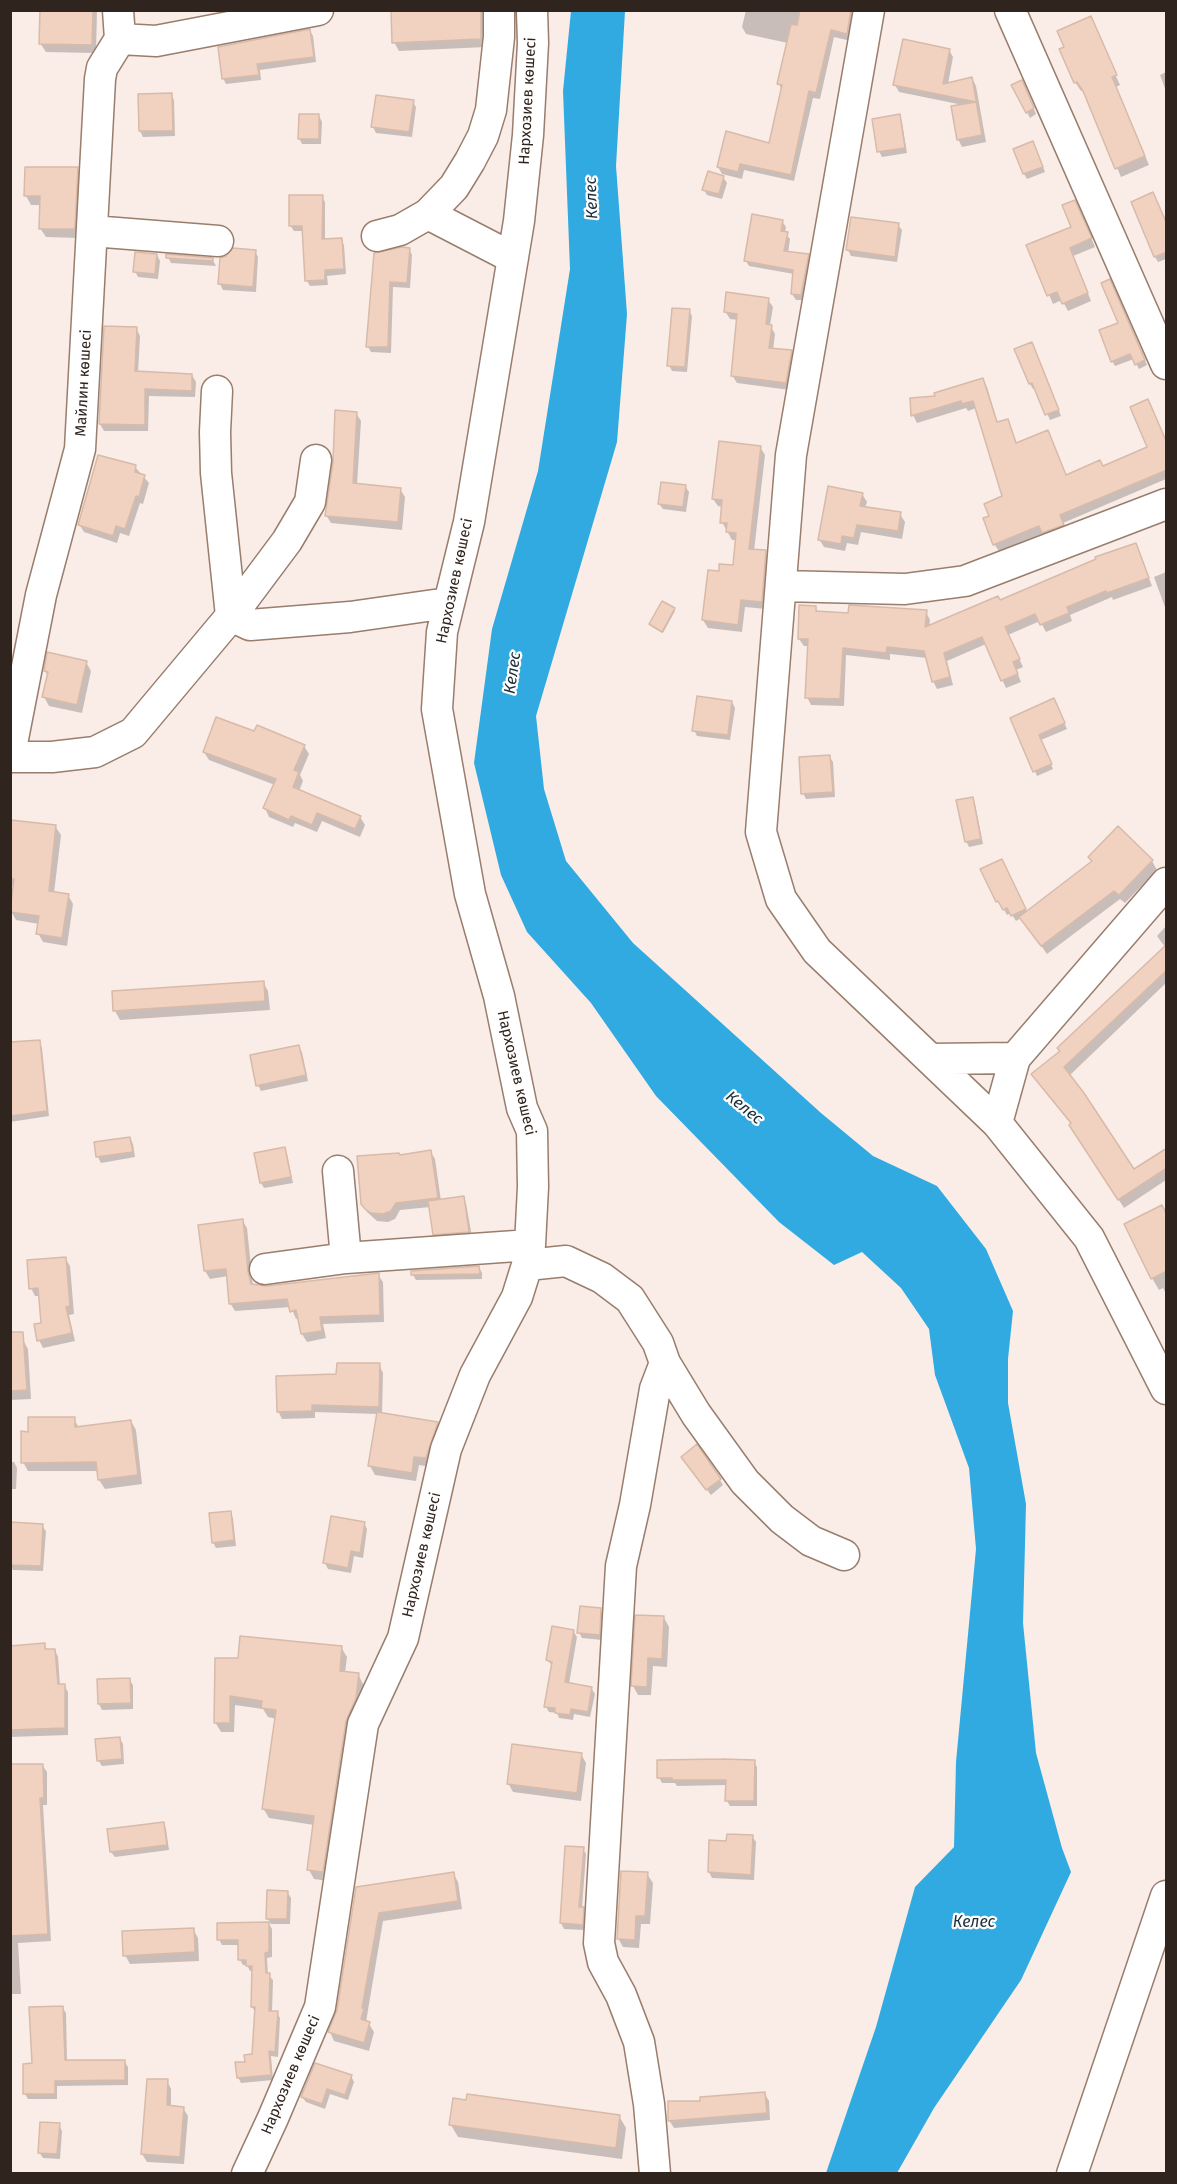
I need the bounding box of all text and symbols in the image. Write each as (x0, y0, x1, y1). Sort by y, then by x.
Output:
street label: Нархозиев көшесі (516, 37, 540, 165)
water label: Келес (582, 177, 602, 219)
street label: Майлин көшесі (72, 329, 96, 437)
street label: Нархозиев көшесі (433, 517, 477, 645)
water label: Келес (501, 651, 525, 695)
street label: Нархозиев көшесі (493, 1009, 539, 1137)
water label: Келес (722, 1087, 766, 1129)
street label: Нархозиев көшесі (399, 1491, 445, 1619)
water label: Келес (953, 1913, 995, 1933)
street label: Нархозиев көшесі (258, 2013, 324, 2137)

